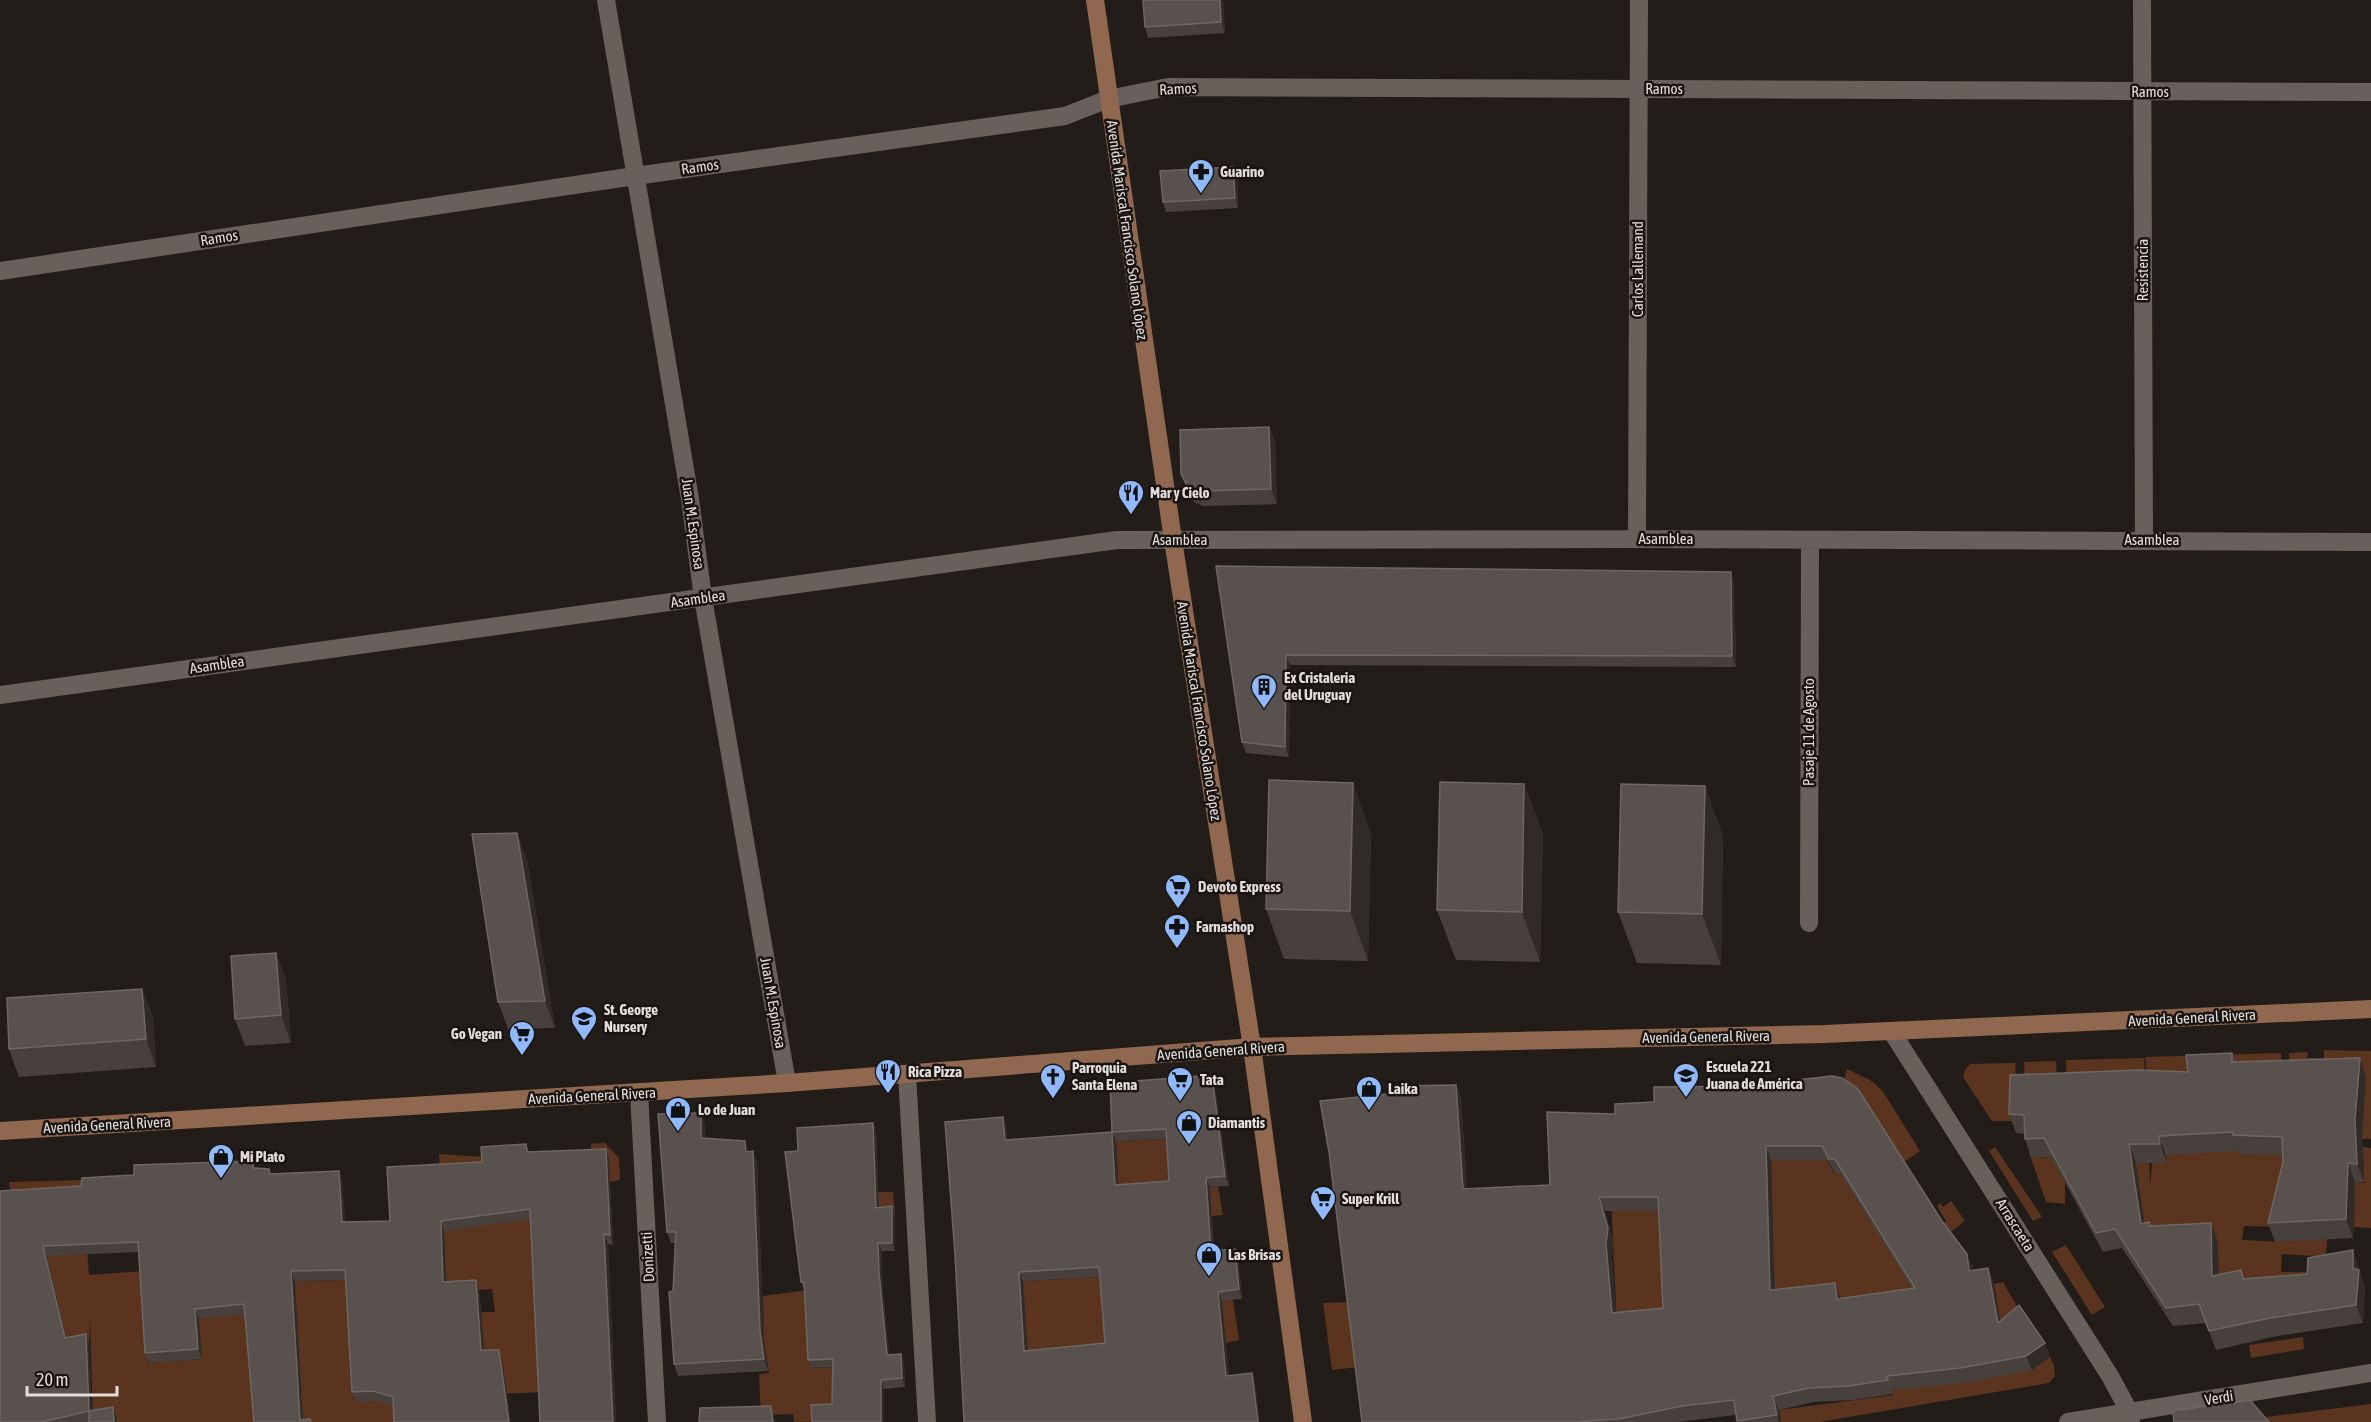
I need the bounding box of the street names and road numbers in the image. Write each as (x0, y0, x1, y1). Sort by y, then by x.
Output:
street label: Ramos (1159, 79, 1197, 98)
street label: Ramos (1645, 80, 1683, 97)
street label: Ramos (2131, 83, 2169, 100)
street label: Avenida Mariscal Francisco Solano López (1104, 119, 1151, 341)
street label: Ramos (680, 155, 720, 178)
street label: Carlos Lallemand (1629, 221, 1646, 317)
street label: Ramos (199, 226, 239, 249)
street label: Resistencia (2134, 239, 2151, 301)
street label: Juan M. Espinosa (679, 477, 708, 571)
street label: Asamblea (1638, 530, 1694, 547)
street label: Asamblea (1152, 531, 1208, 548)
street label: Asamblea (2124, 531, 2180, 548)
street label: Asamblea (669, 586, 726, 611)
street label: Avenida Mariscal Francisco Solano López (1174, 600, 1225, 822)
street label: Asamblea (188, 652, 245, 677)
street label: Pasaje 11 de Agosto (1800, 678, 1817, 786)
street label: Juan M. Espinosa (757, 956, 790, 1050)
street label: Avenida General Rivera (2128, 1006, 2256, 1029)
street label: Avenida General Rivera (1642, 1027, 1770, 1046)
street label: Avenida General Rivera (1157, 1038, 1285, 1063)
street label: Avenida General Rivera (528, 1084, 656, 1107)
street label: Avenida General Rivera (43, 1113, 171, 1136)
street label: Arrascaeta (1993, 1195, 2038, 1254)
street label: Donizetti (638, 1231, 657, 1283)
street label: Verdi (2203, 1387, 2234, 1408)

